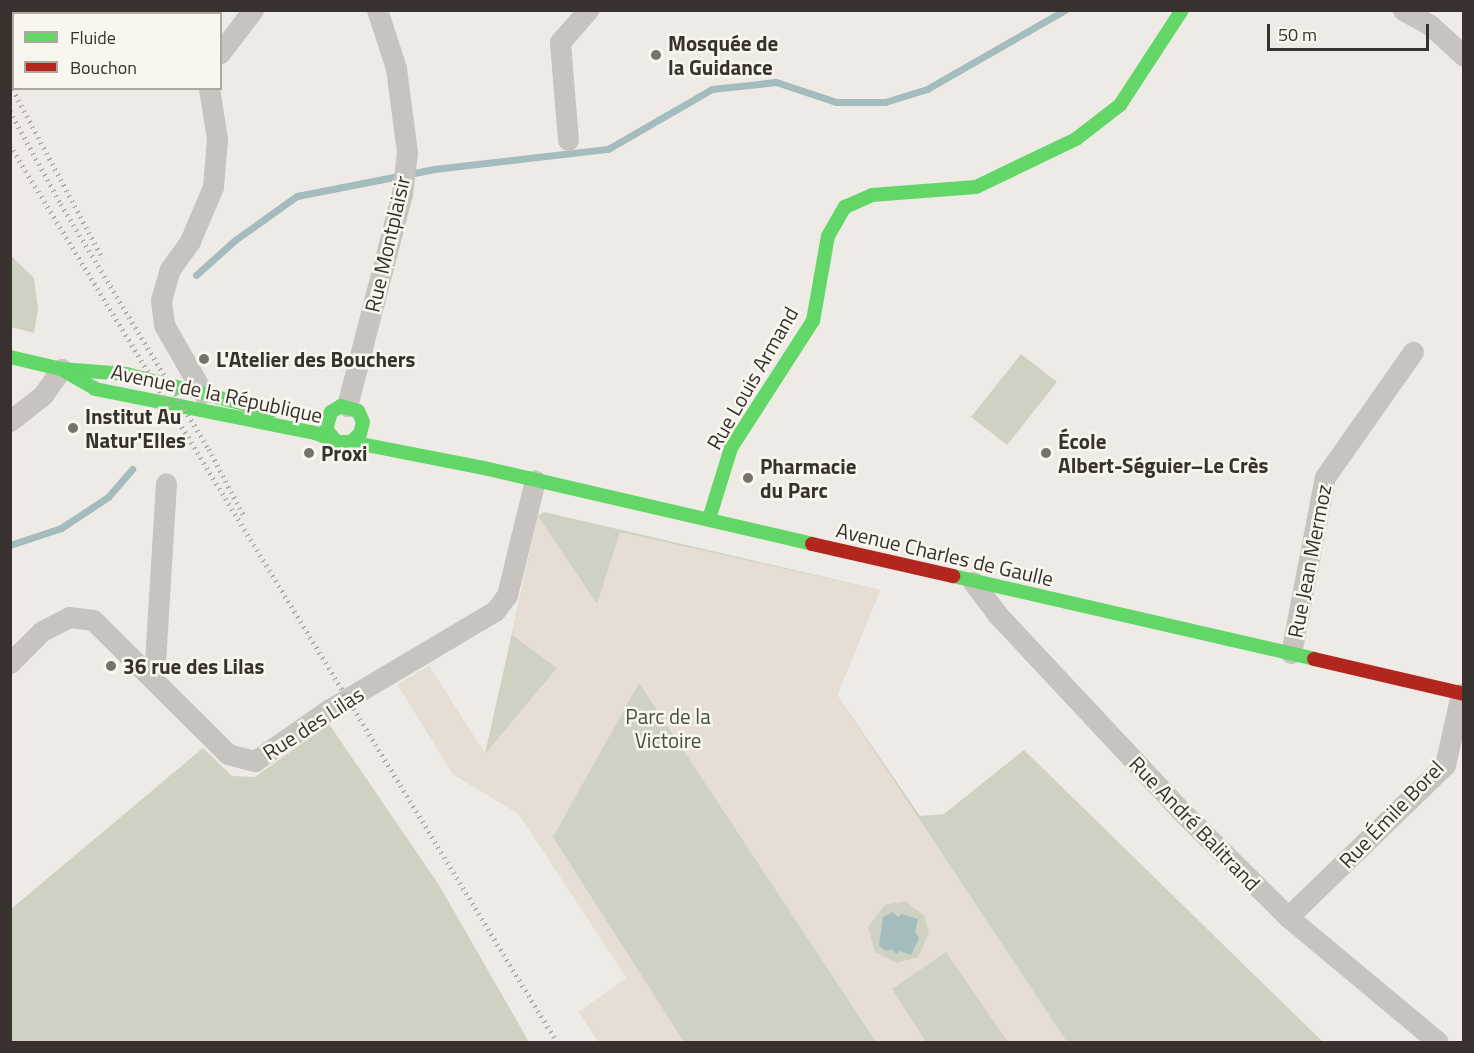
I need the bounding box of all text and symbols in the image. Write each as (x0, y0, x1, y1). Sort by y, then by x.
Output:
legend (12, 12, 222, 90)
scale bar (1270, 12, 1432, 50)
text: 50 m (1278, 21, 1317, 48)
text: Fluide (70, 24, 116, 51)
place label: Mosquée de la Guidance (668, 30, 778, 80)
marker: Mosquée de la Guidance (649, 48, 663, 62)
text: Bouchon (70, 54, 137, 81)
street label: Rue Montplaisir (359, 173, 415, 315)
street label: Rue Louis Armand (701, 302, 803, 454)
place label: L'Atelier des Bouchers (216, 346, 415, 372)
marker: L'Atelier des Bouchers (197, 352, 211, 366)
street label: Avenue de la République (109, 358, 325, 428)
place label: Institut Au Natur'Elles (85, 403, 186, 453)
marker: Institut Au Natur'Elles (66, 421, 80, 435)
place label: École Albert-Séguier–Le Crès (1058, 428, 1268, 478)
place label: Proxi (321, 440, 368, 466)
marker: Proxi (302, 446, 316, 460)
marker: École Albert-Séguier–Le Crès (1039, 446, 1053, 460)
place label: Pharmacie du Parc (760, 453, 856, 503)
marker: Pharmacie du Parc (741, 471, 755, 485)
street label: Rue Jean Mermoz (1282, 482, 1336, 640)
street label: Avenue Charles de Gaulle (834, 517, 1056, 591)
place label: 36 rue des Lilas (123, 653, 264, 679)
marker: 36 rue des Lilas (104, 659, 118, 673)
street label: Rue des Lilas (258, 681, 368, 765)
park label: Parc de la Victoire (625, 703, 711, 753)
street label: Rue André Balitrand (1124, 751, 1266, 895)
street label: Rue Émile Borel (1333, 755, 1449, 873)

